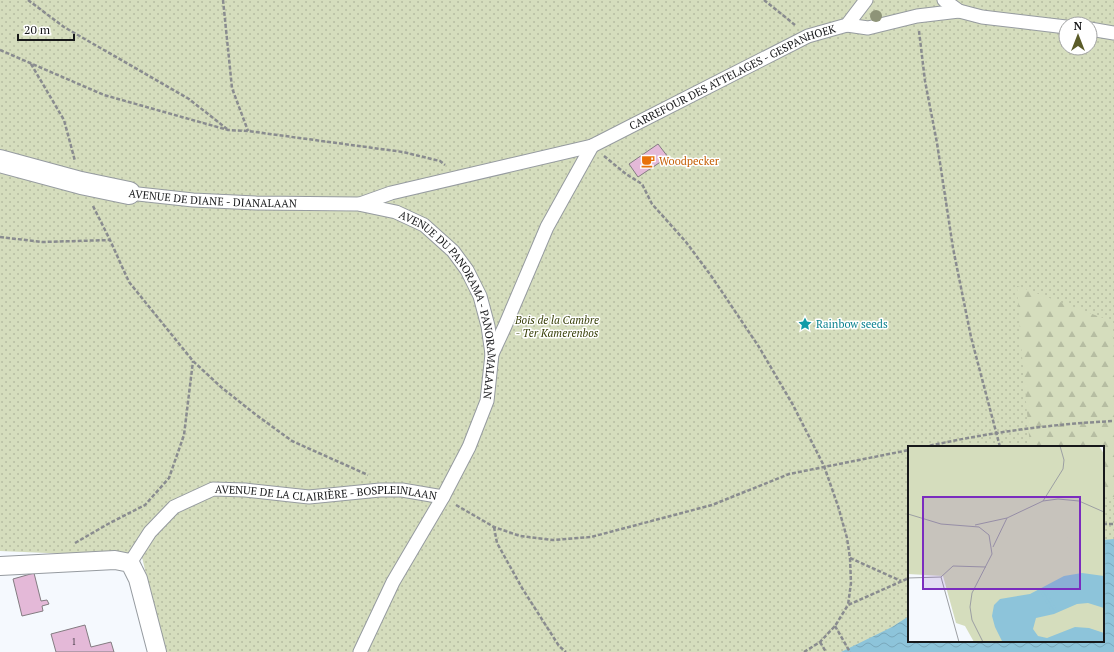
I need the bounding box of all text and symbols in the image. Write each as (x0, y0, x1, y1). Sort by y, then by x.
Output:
scale bar (18, 16, 74, 42)
north arrow (1058, 16, 1098, 56)
text: N (1074, 19, 1083, 33)
street label: CARREFOUR DES ATTELAGES - GESPANHOEK (627, 21, 838, 133)
text: 20 m (24, 22, 51, 37)
cafe icon: Woodpecker (640, 153, 656, 169)
place label: Woodpecker (659, 154, 720, 168)
street label: AVENUE DE DIANE - DIANALAAN (128, 186, 297, 210)
street label: AVENUE DU PANORAMA - PANORAMALAAN (397, 207, 499, 400)
park label: Bois de la Cambre - Ter Kamerenbos (514, 313, 599, 340)
place icon: Rainbow seeds (797, 316, 813, 332)
place label: Rainbow seeds (816, 317, 888, 331)
inset map (908, 446, 1104, 642)
street label: AVENUE DE LA CLAIRIÈRE - BOSPLEINLAAN (215, 482, 438, 504)
house number: 1 (72, 636, 76, 648)

